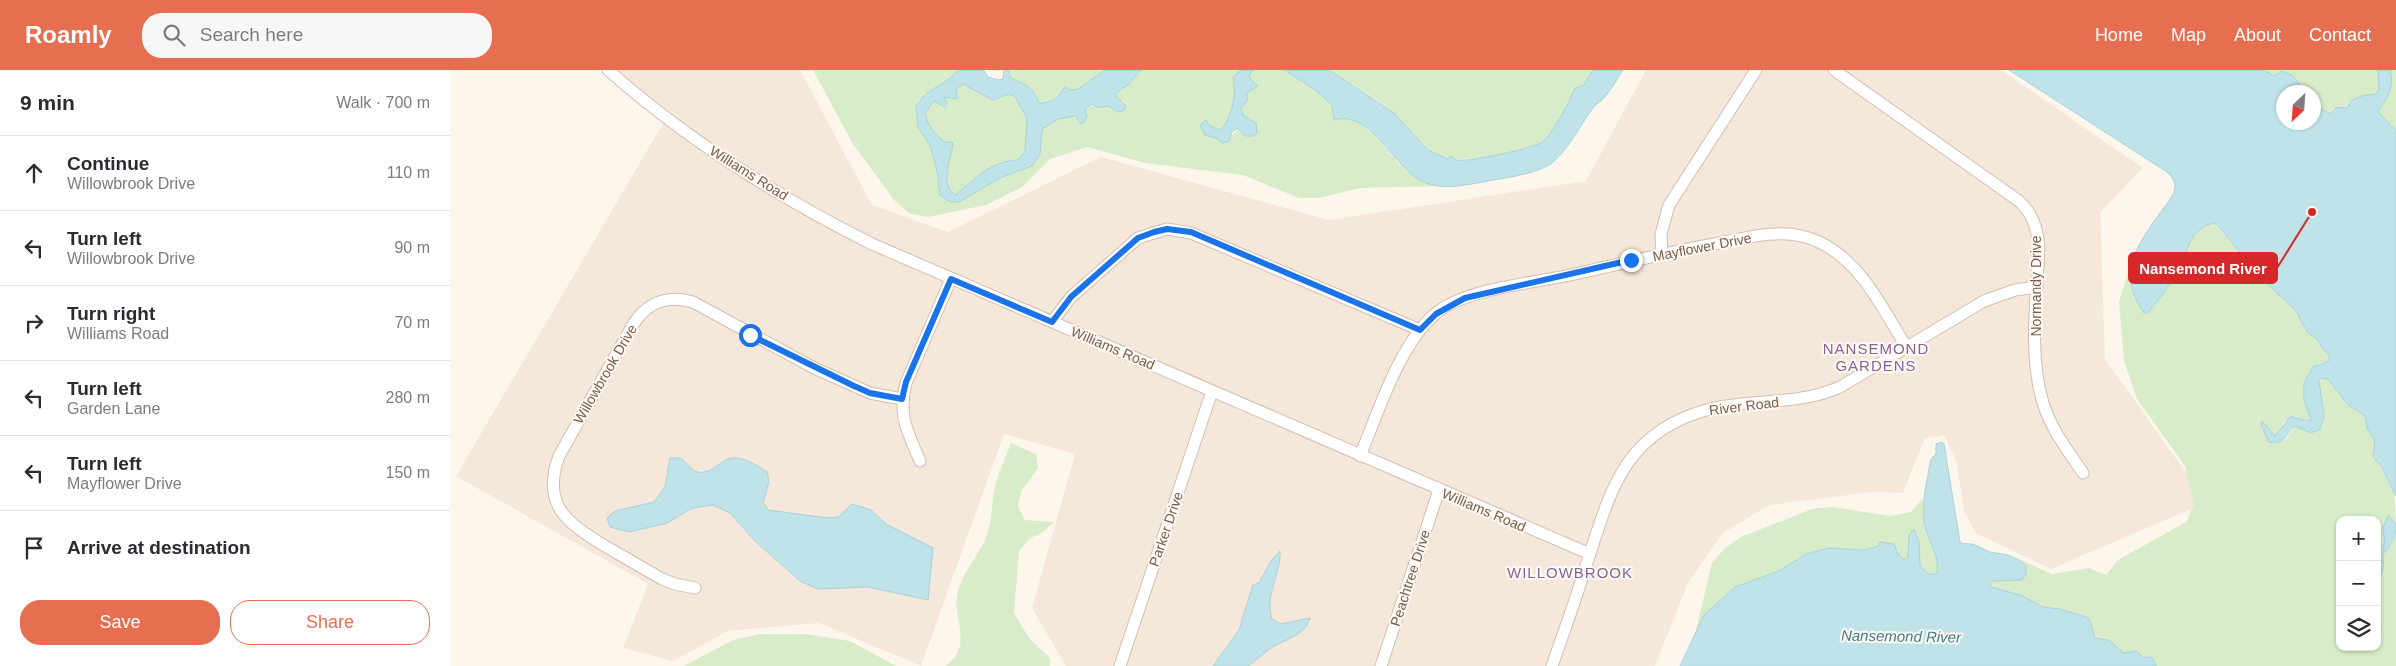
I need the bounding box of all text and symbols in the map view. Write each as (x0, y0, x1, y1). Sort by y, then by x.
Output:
search box (142, 13, 492, 58)
text: Roamly (25, 21, 112, 48)
icon: search (160, 21, 188, 49)
text: Search here (200, 24, 303, 45)
text: Home (2095, 25, 2143, 45)
text: Map (2171, 25, 2206, 45)
text: About (2234, 25, 2281, 45)
text: Contact (2309, 25, 2371, 45)
north arrow (2276, 85, 2321, 130)
text: 9 min (20, 91, 75, 114)
text: Walk · 700 m (336, 94, 430, 111)
street label: Williams Road (707, 143, 791, 203)
text: Continue (67, 153, 149, 174)
icon: ahead (20, 159, 48, 187)
text: 110 m (387, 164, 430, 181)
text: Willowbrook Drive (67, 175, 195, 192)
text: Turn left (67, 228, 142, 249)
street label: Mayflower Drive (1651, 230, 1753, 264)
icon: left (20, 234, 48, 262)
street label: Normandy Drive (2028, 235, 2044, 337)
text: 90 m (394, 239, 430, 256)
route end (1620, 249, 1643, 272)
text: Willowbrook Drive (67, 250, 195, 267)
callout: Nansemond River (2129, 253, 2277, 283)
text: Nansemond River (2139, 260, 2267, 277)
text: Turn right (67, 303, 155, 324)
icon: right (20, 309, 48, 337)
text: 70 m (394, 314, 430, 331)
street label: Willowbrook Drive (570, 321, 640, 427)
street label: Williams Road (1069, 323, 1157, 373)
route start (739, 324, 762, 347)
text: Williams Road (67, 325, 169, 342)
district label: NANSEMOND GARDENS (1823, 340, 1929, 374)
text: Turn left (67, 378, 142, 399)
icon: left (20, 384, 48, 412)
text: 280 m (386, 389, 430, 406)
street label: River Road (1708, 394, 1780, 418)
text: Garden Lane (67, 400, 160, 417)
text: Turn left (67, 453, 142, 474)
icon: left (20, 459, 48, 487)
text: 150 m (386, 464, 430, 481)
text: Mayflower Drive (67, 475, 182, 492)
street label: Williams Road (1440, 485, 1528, 535)
street label: Parker Drive (1146, 489, 1186, 568)
map controls (2336, 516, 2381, 651)
button: + (2336, 516, 2381, 561)
street label: Peachtree Drive (1387, 528, 1433, 628)
icon: arrive (20, 534, 48, 562)
text: Arrive at destination (67, 537, 251, 558)
button: − (2336, 561, 2381, 606)
district label: WILLOWBROOK (1507, 564, 1633, 581)
button: Save (20, 600, 220, 645)
button: Share (230, 600, 430, 645)
button: layers (2336, 606, 2381, 651)
water label: Nansemond River (1841, 626, 1962, 646)

